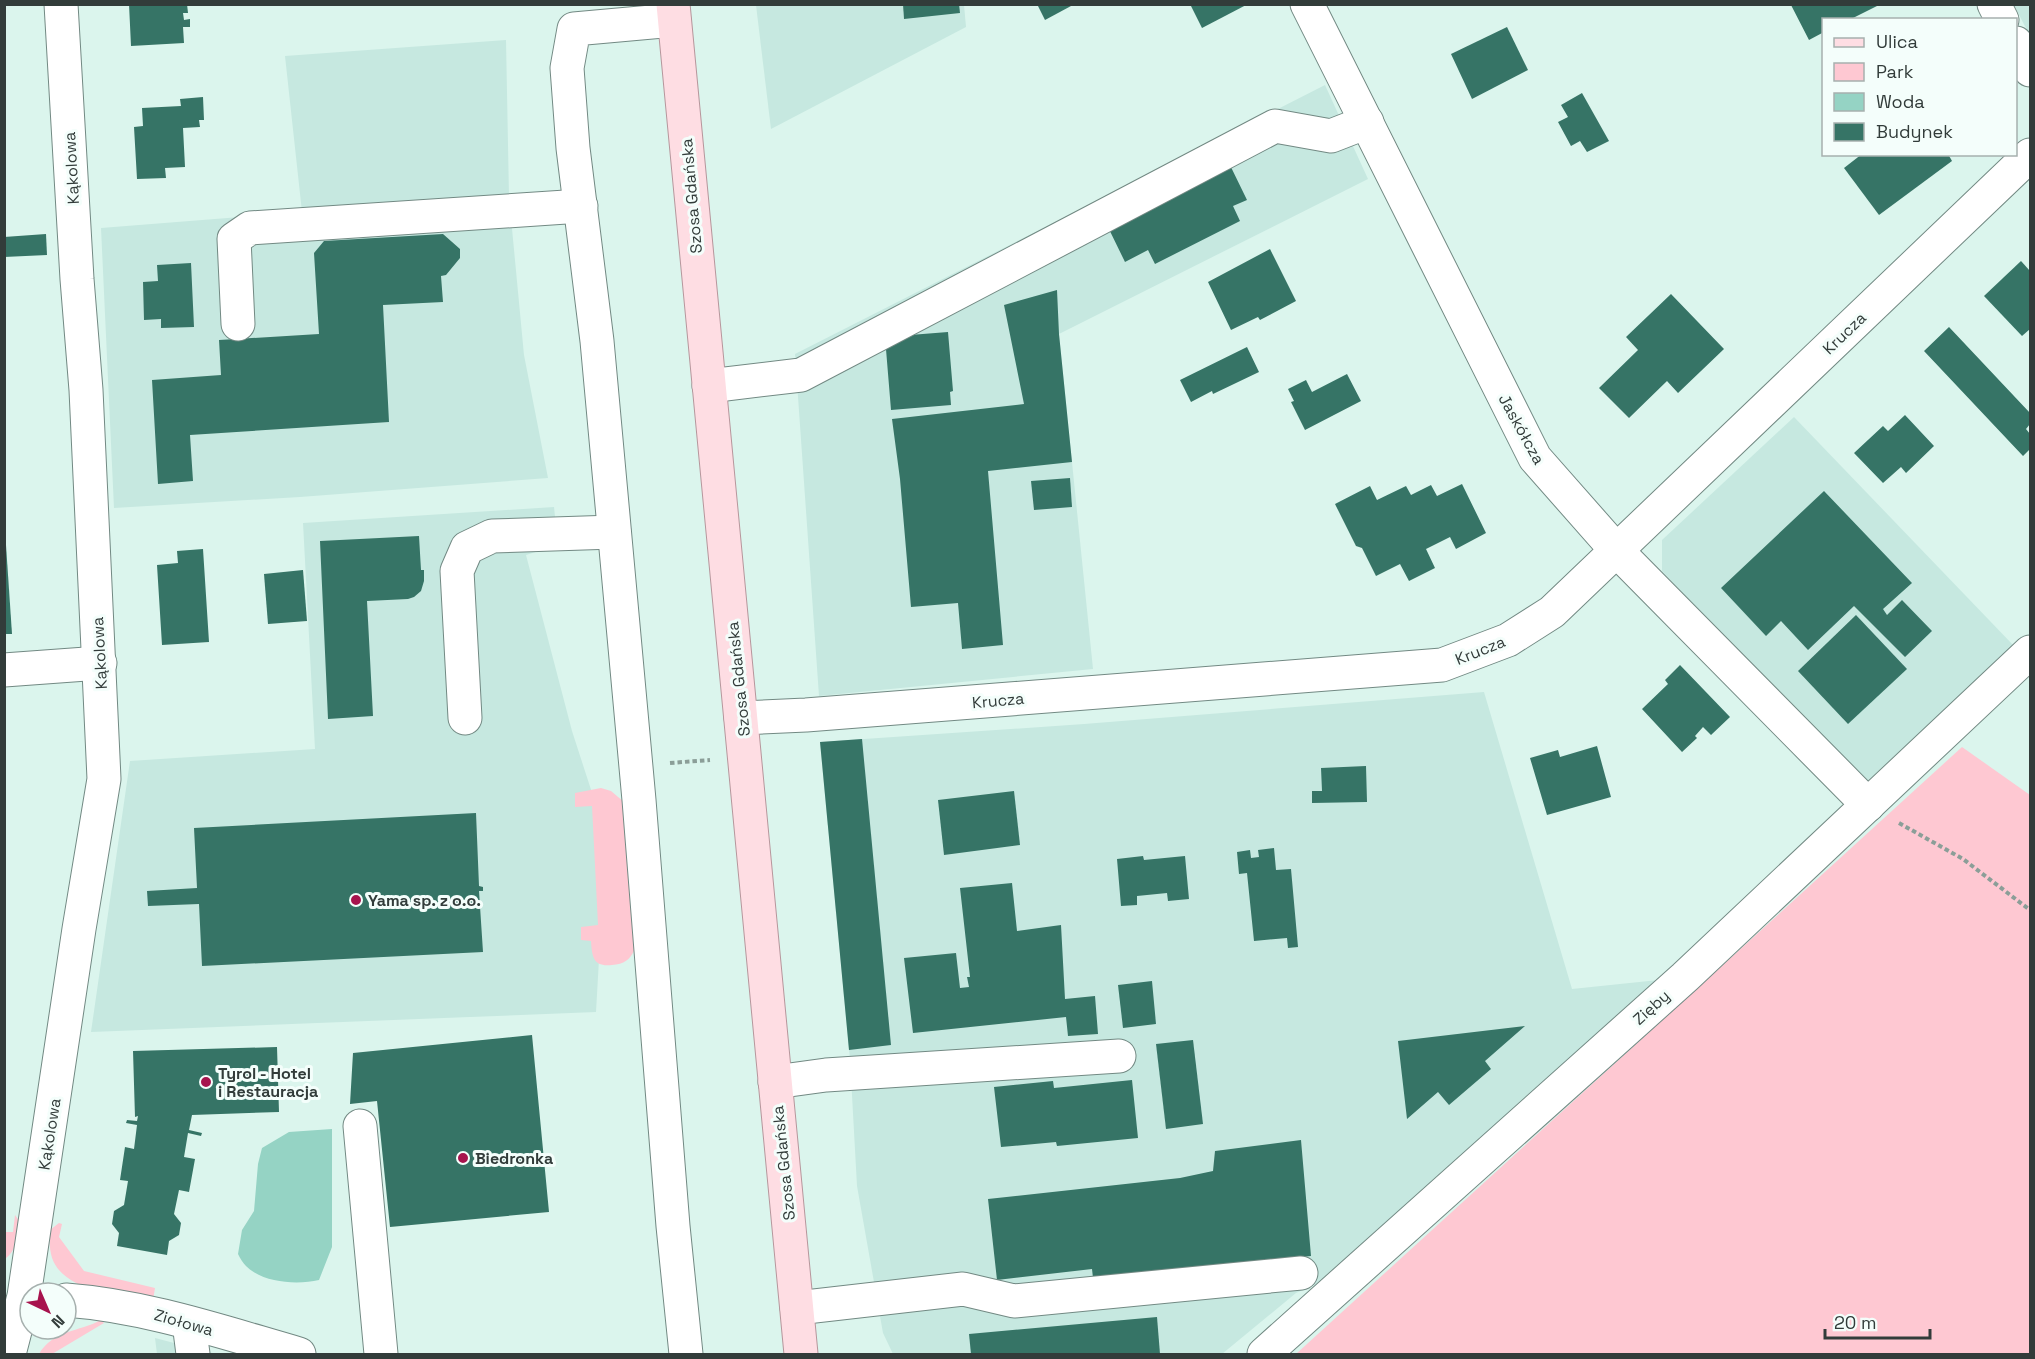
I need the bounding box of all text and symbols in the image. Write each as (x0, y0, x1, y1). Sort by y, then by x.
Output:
legend (1822, 18, 2017, 156)
text: Ulica (1876, 30, 1918, 53)
text: Park (1876, 60, 1914, 83)
text: Woda (1876, 90, 1925, 113)
text: Budynek (1876, 120, 1953, 143)
street label: Kąkolowa (59, 131, 84, 205)
street label: Szosa Gdańska (676, 138, 707, 254)
street label: Krucza (1818, 308, 1870, 359)
street label: Jaskółcza (1494, 390, 1550, 468)
street label: Kąkolowa (87, 616, 112, 690)
street label: Szosa Gdańska (722, 620, 755, 737)
street label: Krucza (1452, 631, 1508, 670)
street label: Krucza (971, 688, 1025, 713)
place label: Yama sp. z o.o. (368, 890, 481, 911)
marker: Yama sp. z o.o. (349, 893, 363, 907)
street label: Zięby (1628, 985, 1674, 1029)
place label: Tyrol - Hotel i Restauracja (218, 1063, 318, 1102)
marker: Tyrol - Hotel i Restauracja (199, 1075, 213, 1089)
street label: Kąkolowa (33, 1097, 66, 1172)
street label: Szosa Gdańska (767, 1104, 800, 1221)
place label: Biedronka (475, 1148, 553, 1169)
marker: Biedronka (456, 1151, 470, 1165)
north arrow (18, 1281, 78, 1341)
scale bar (1825, 1302, 1930, 1340)
street label: Ziołowa (152, 1304, 216, 1341)
text: N (47, 1310, 69, 1333)
text: 20 m (1834, 1311, 1877, 1334)

